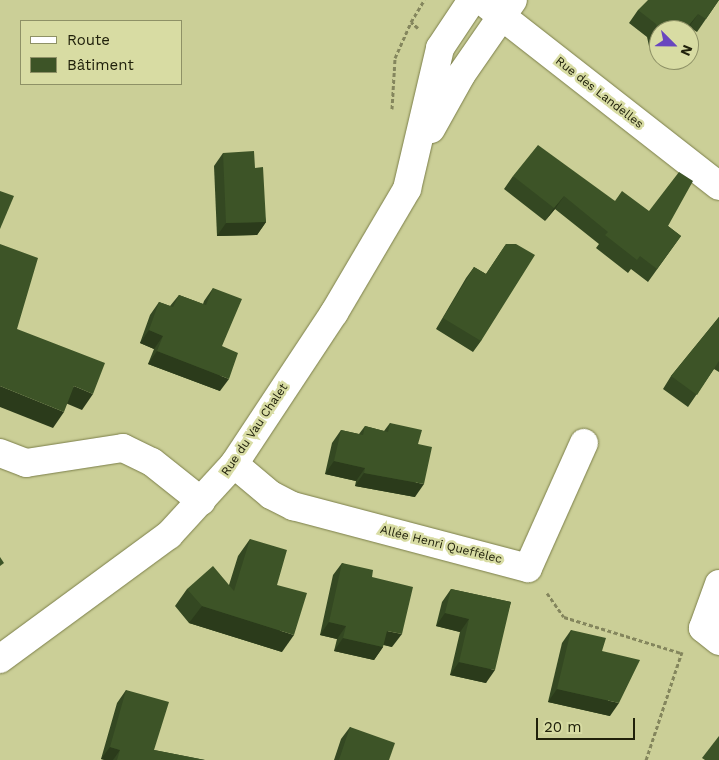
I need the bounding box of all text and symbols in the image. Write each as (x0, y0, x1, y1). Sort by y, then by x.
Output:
legend (20, 20, 182, 85)
north arrow (649, 20, 699, 70)
text: Route (67, 31, 110, 49)
text: N (677, 43, 696, 58)
street label: Rue des Landelles (552, 54, 646, 132)
text: Bâtiment (67, 56, 134, 74)
street label: Rue du Vau Chalet (219, 381, 291, 479)
street label: Allée Henri Queffélec (379, 523, 503, 567)
scale bar (539, 708, 638, 740)
text: 20 m (544, 718, 582, 736)

